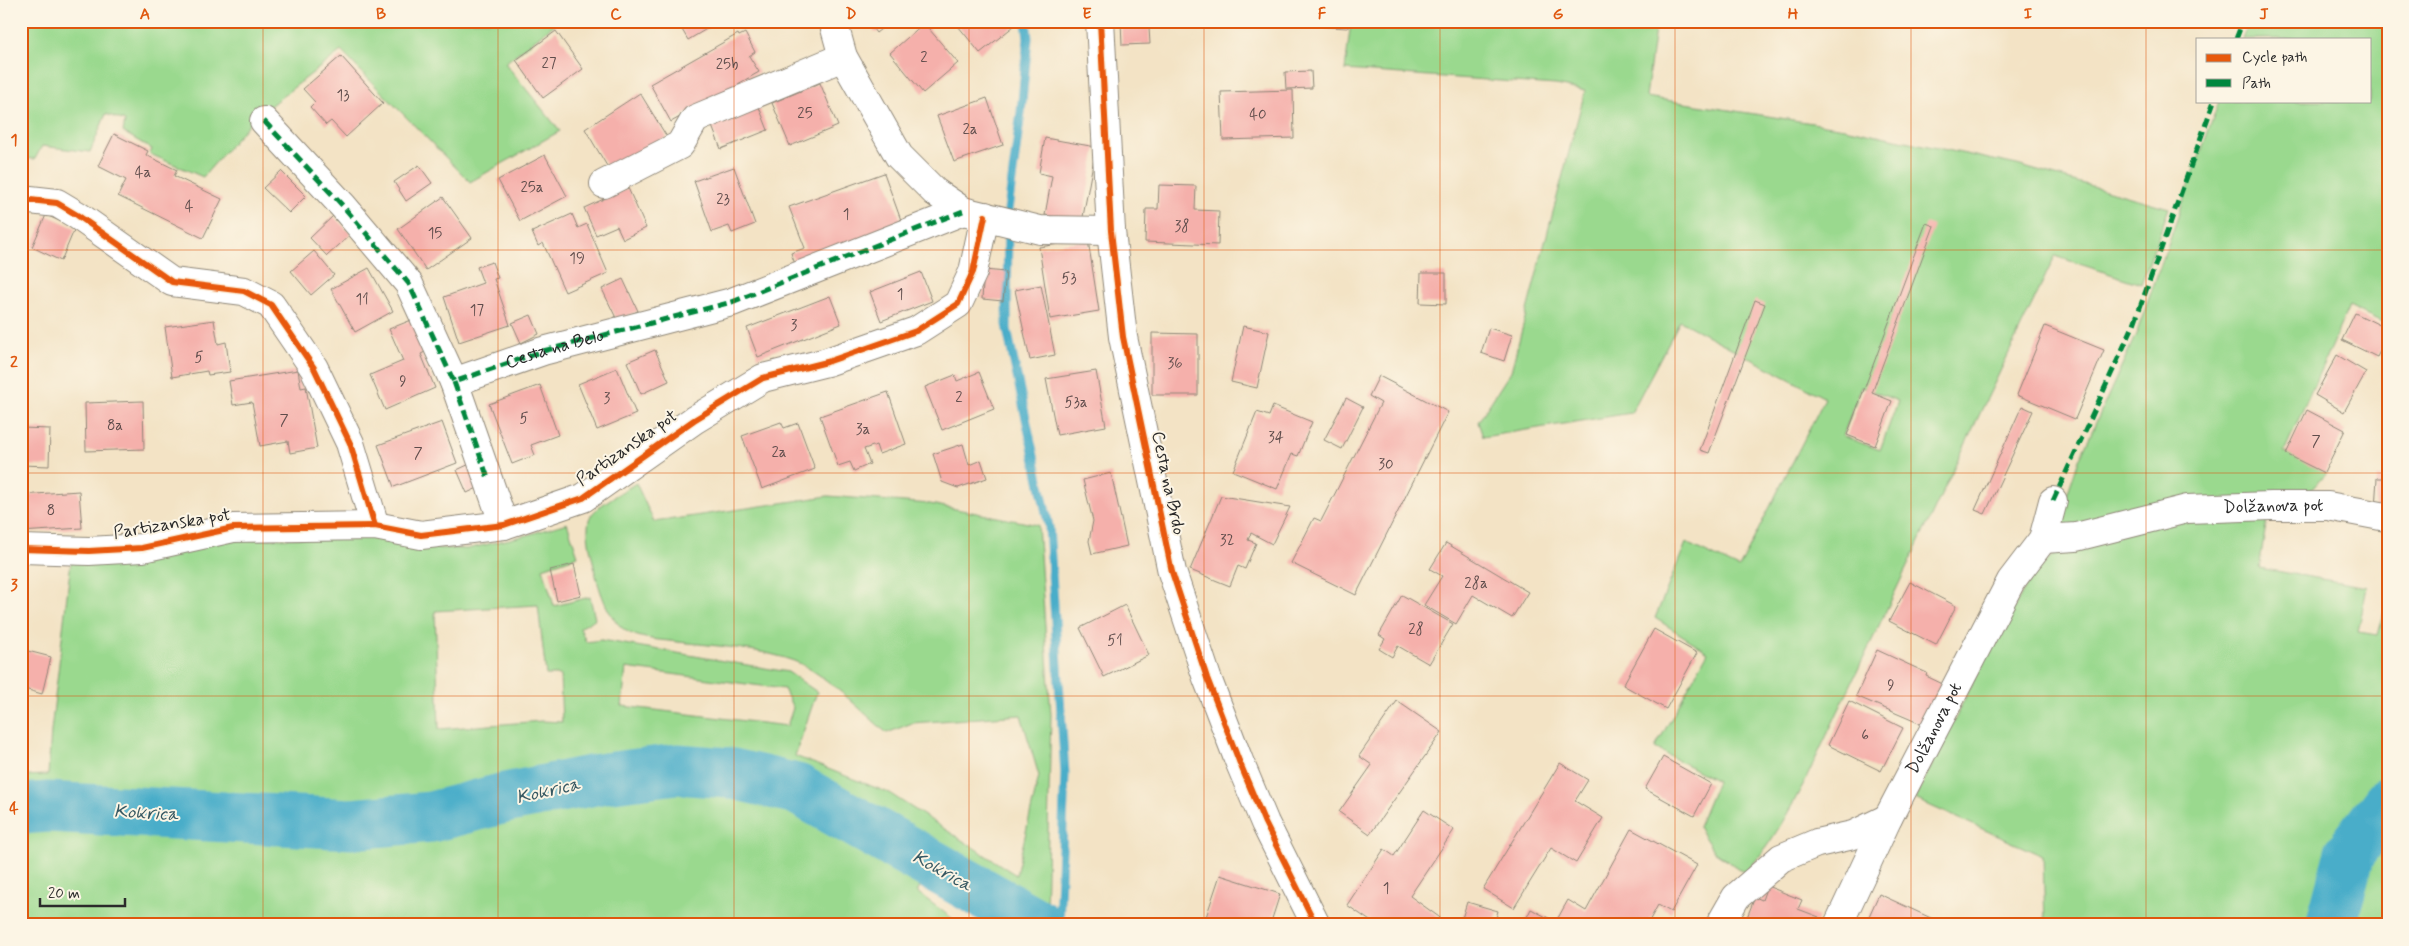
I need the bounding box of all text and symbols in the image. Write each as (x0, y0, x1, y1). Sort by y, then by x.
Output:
text: A (140, 4, 150, 25)
text: B (376, 4, 386, 25)
text: C (610, 4, 622, 25)
text: D (845, 4, 857, 25)
text: E (1082, 4, 1092, 25)
text: F (1318, 4, 1327, 25)
text: G (1553, 4, 1564, 25)
text: H (1788, 4, 1799, 25)
text: I (2024, 4, 2033, 25)
text: J (2259, 4, 2269, 25)
legend (2196, 38, 2372, 102)
house number: 2 (920, 48, 928, 68)
text: Cycle path (2242, 48, 2307, 68)
house number: 27 (542, 54, 557, 74)
house number: 25b (716, 55, 738, 75)
text: Path (2242, 74, 2271, 94)
house number: 13 (336, 86, 350, 106)
house number: 25 (797, 104, 813, 124)
house number: 40 (1249, 105, 1267, 125)
house number: 2a (962, 120, 978, 140)
text: 1 (10, 130, 18, 151)
house number: 4a (135, 163, 152, 183)
house number: 25a (520, 178, 544, 198)
house number: 23 (716, 190, 730, 210)
house number: 4 (185, 197, 194, 217)
house number: 1 (843, 205, 849, 225)
house number: 38 (1174, 217, 1190, 237)
house number: 15 (428, 224, 442, 244)
house number: 19 (569, 249, 585, 269)
house number: 53 (1061, 269, 1077, 289)
house number: 1 (897, 285, 903, 305)
house number: 11 (355, 290, 369, 310)
house number: 17 (470, 301, 485, 321)
house number: 3 (791, 316, 798, 336)
street label: Cesta na Belo (502, 324, 606, 375)
house number: 5 (194, 348, 204, 368)
text: 2 (10, 352, 18, 373)
house number: 36 (1167, 354, 1183, 374)
house number: 9 (399, 372, 407, 392)
house number: 2 (955, 388, 963, 408)
house number: 3 (604, 389, 611, 409)
house number: 53a (1064, 393, 1088, 413)
street label: Partizanska pot (571, 404, 683, 492)
house number: 5 (519, 409, 529, 429)
house number: 7 (279, 411, 289, 431)
house number: 8a (107, 416, 123, 436)
house number: 3a (856, 420, 871, 440)
house number: 34 (1268, 428, 1284, 448)
street label: Cesta na Brdo (1145, 429, 1191, 537)
house number: 7 (2311, 432, 2321, 452)
house number: 2a (771, 443, 787, 463)
house number: 7 (413, 444, 423, 464)
house number: 30 (1378, 455, 1394, 475)
street label: Dolžanova pot (2223, 494, 2324, 520)
house number: 8 (47, 501, 55, 521)
street label: Partizanska pot (112, 503, 232, 545)
house number: 32 (1220, 531, 1234, 551)
house number: 28a (1464, 574, 1488, 594)
text: 3 (10, 575, 18, 596)
house number: 28 (1408, 620, 1424, 640)
house number: 51 (1107, 631, 1123, 651)
house number: 9 (1887, 676, 1895, 696)
street label: Dolžanova pot (1901, 678, 1968, 778)
house number: 6 (1861, 726, 1869, 746)
water label: Kokrica (514, 771, 583, 810)
text: 4 (9, 798, 19, 819)
water label: Kokrica (113, 799, 179, 827)
water label: Kokrica (908, 844, 977, 898)
scale bar (40, 876, 125, 908)
house number: 1 (1383, 879, 1389, 899)
text: 20 m (48, 884, 80, 904)

